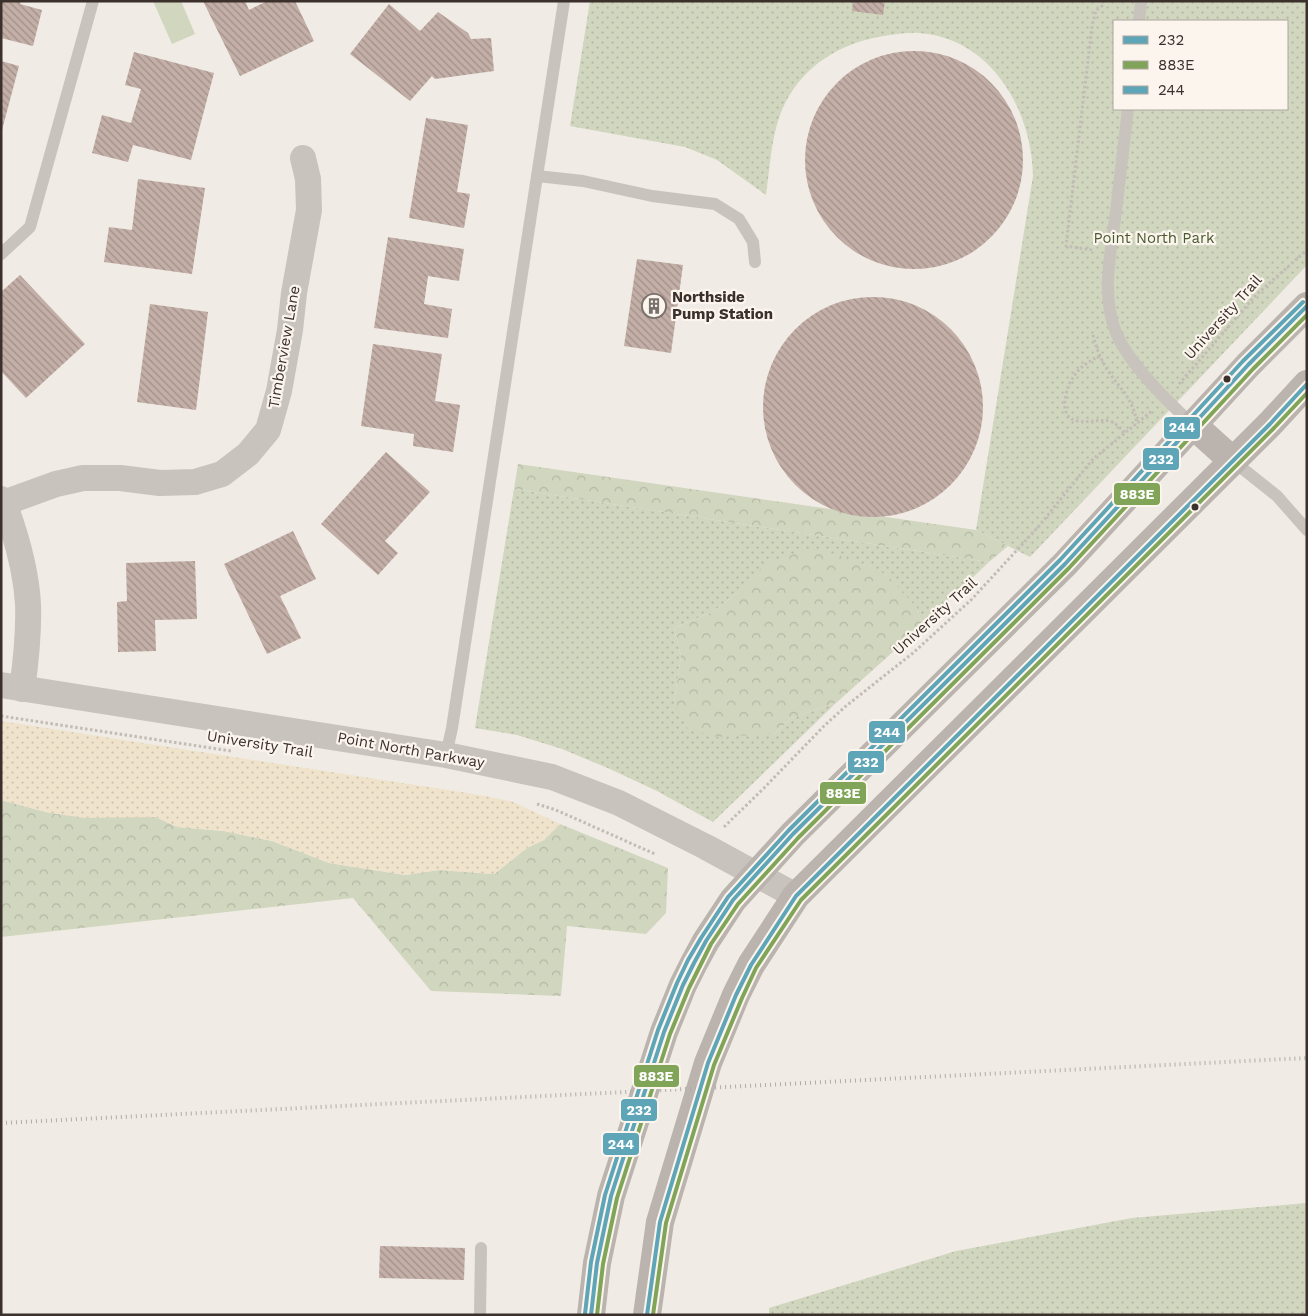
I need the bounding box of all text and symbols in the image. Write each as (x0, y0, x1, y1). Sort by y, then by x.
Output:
legend (1113, 20, 1288, 110)
text: 232 (1158, 31, 1184, 49)
text: 883E (1158, 56, 1195, 74)
text: 244 (1158, 81, 1185, 99)
park label: Point North Park (1093, 229, 1215, 247)
street label: University Trail (1180, 271, 1266, 363)
street label: Timberview Lane (264, 284, 304, 410)
place label: Northside Pump Station (672, 288, 773, 323)
building icon: Northside Pump Station (641, 293, 667, 319)
unlabelled marker (1222, 374, 1232, 384)
line badge: 244 (1163, 416, 1201, 440)
text: 244 (1169, 419, 1195, 435)
line badge: 232 (1142, 447, 1180, 471)
text: 232 (1149, 451, 1174, 467)
line badge: 883E (1113, 482, 1161, 506)
text: 883E (1120, 486, 1154, 502)
unlabelled marker (1190, 502, 1200, 512)
street label: University Trail (889, 573, 981, 659)
line badge: 244 (868, 720, 906, 744)
text: 244 (874, 724, 900, 740)
street label: University Trail (206, 727, 315, 761)
street label: Point North Parkway (336, 728, 486, 772)
line badge: 232 (847, 750, 885, 774)
text: 232 (854, 754, 879, 770)
line badge: 883E (819, 781, 867, 805)
text: 883E (826, 785, 860, 801)
line badge: 883E (633, 1064, 680, 1088)
text: 883E (639, 1068, 673, 1084)
line badge: 232 (620, 1098, 658, 1122)
text: 232 (627, 1102, 652, 1118)
line badge: 244 (602, 1132, 640, 1156)
text: 244 (608, 1136, 634, 1152)

